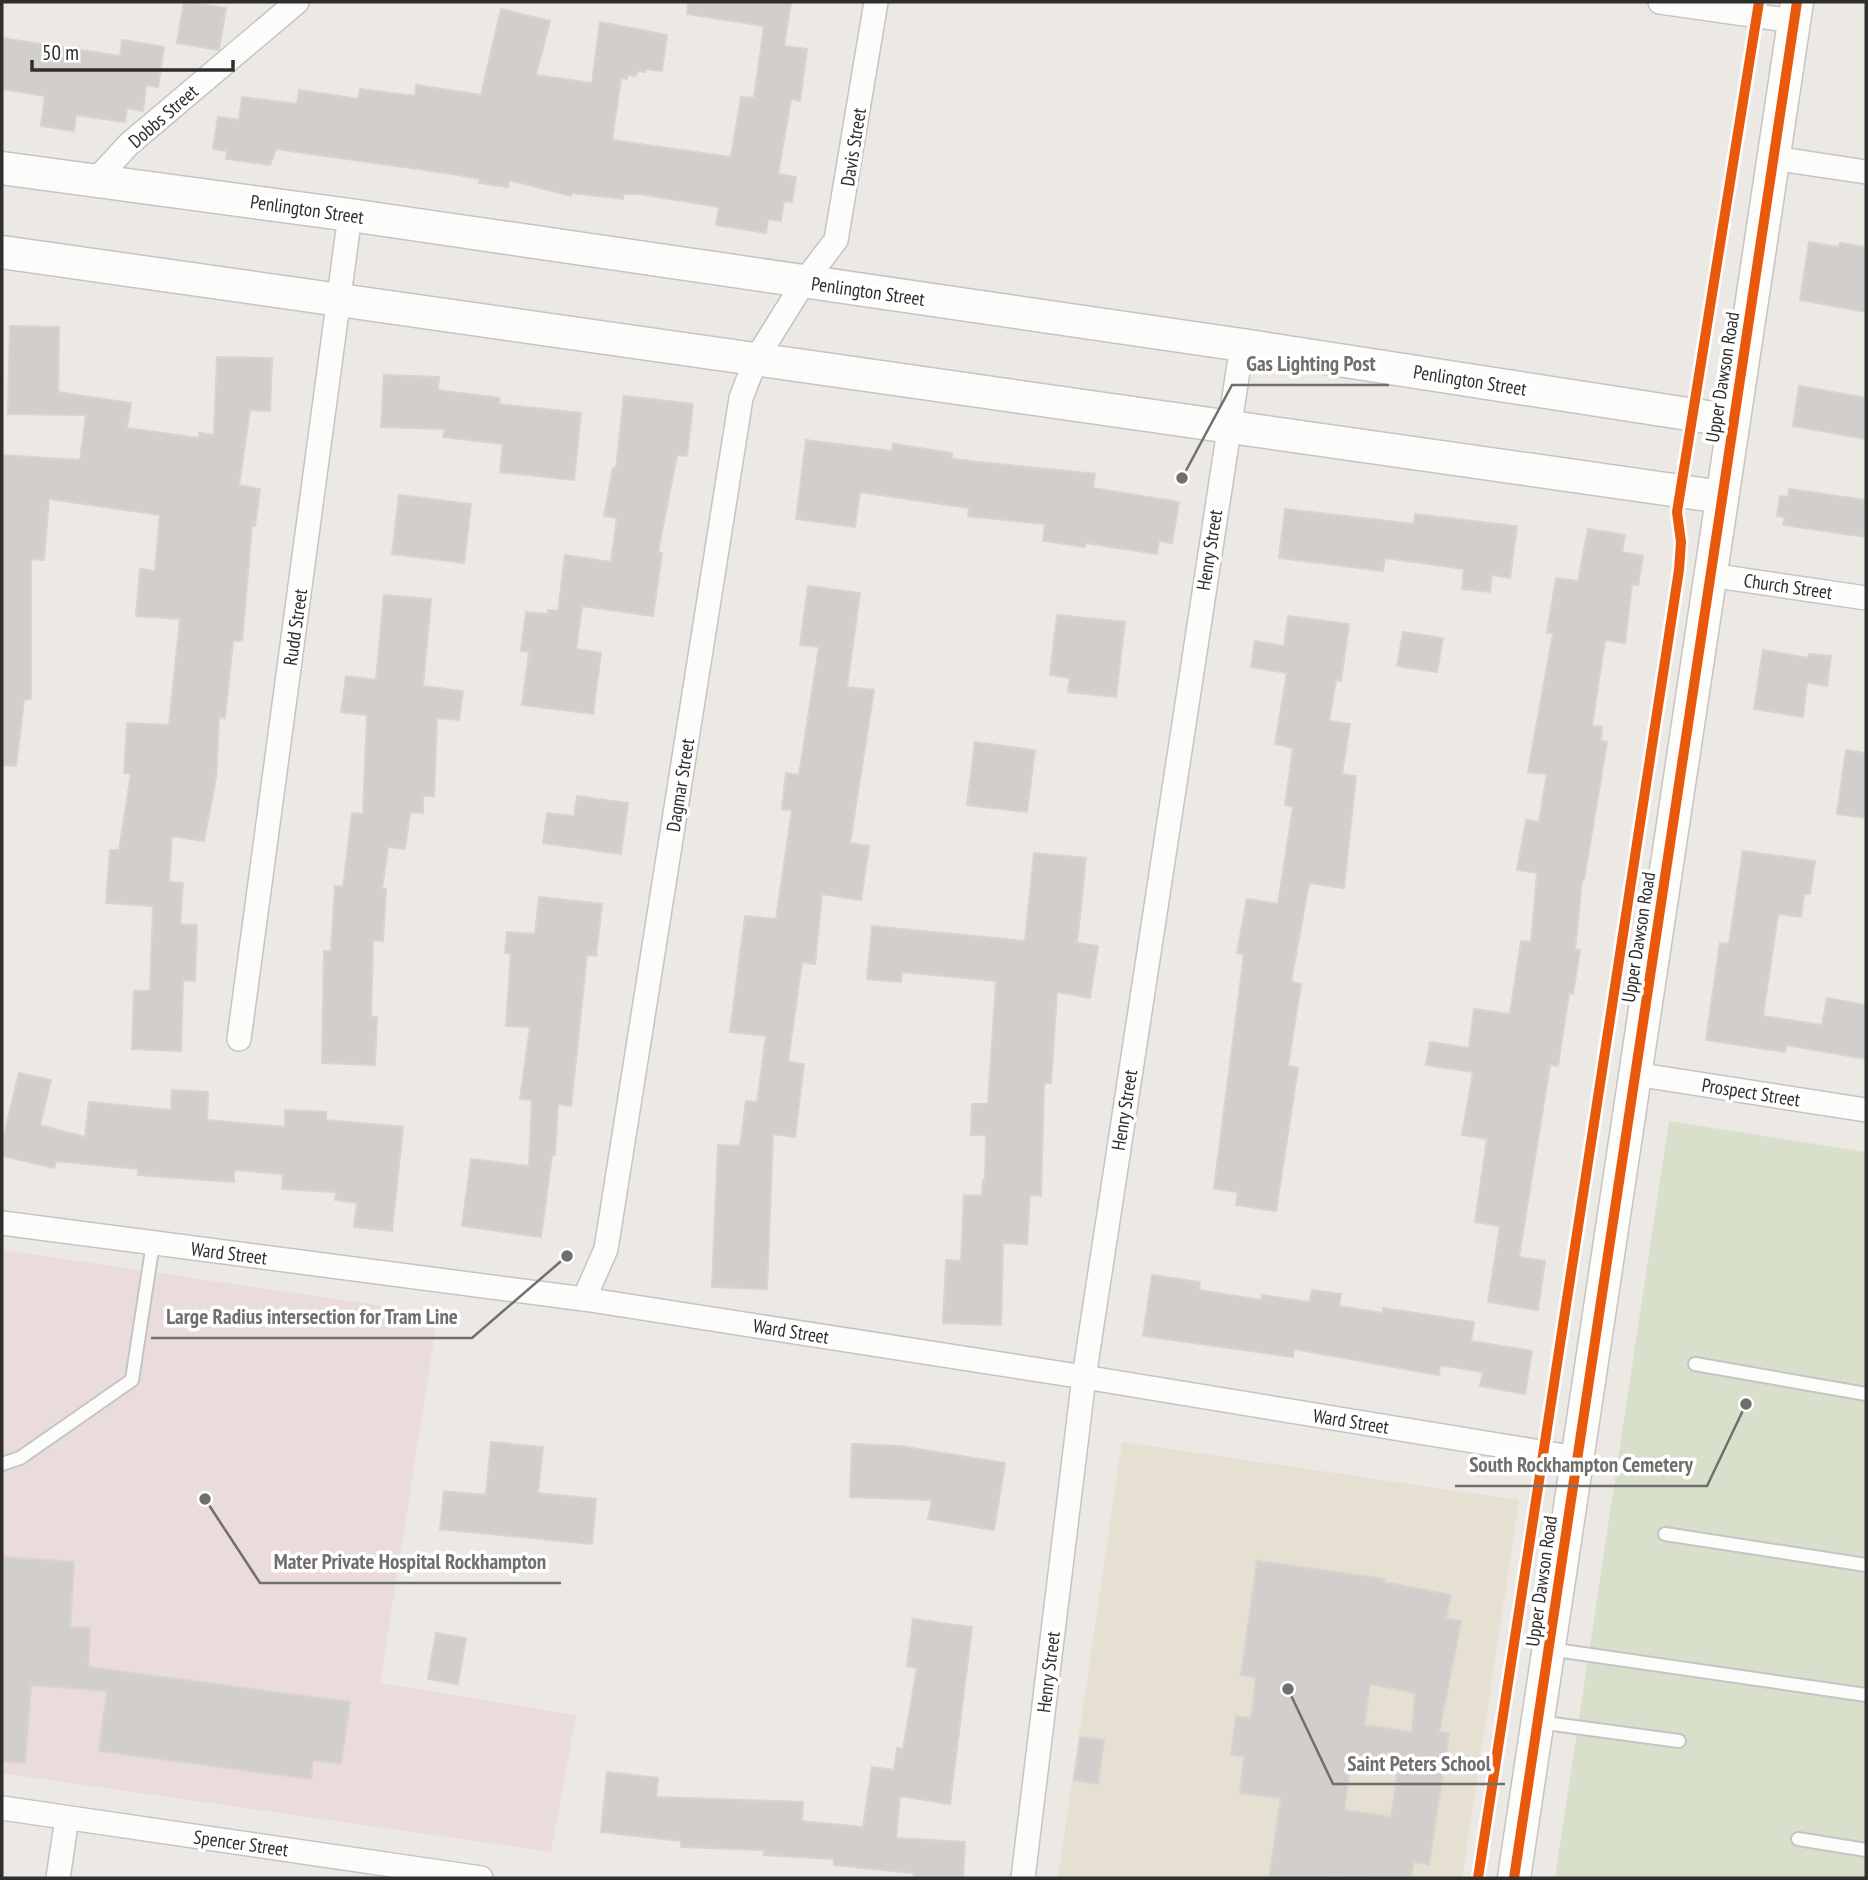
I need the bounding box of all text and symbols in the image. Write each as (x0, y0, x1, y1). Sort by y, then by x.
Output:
scale bar (32, 28, 233, 72)
text: 50 m (42, 39, 79, 66)
street label: Dobbs Street (123, 79, 203, 153)
street label: Davis Street (835, 105, 871, 188)
street label: Penlington Street (249, 189, 366, 229)
street label: Penlington Street (810, 271, 927, 311)
street label: Upper Dawson Road (1700, 310, 1744, 444)
callout: Gas Lighting Post (1232, 343, 1389, 385)
text: Gas Lighting Post (1246, 350, 1376, 377)
street label: Penlington Street (1412, 359, 1529, 401)
street label: Henry Street (1191, 507, 1227, 592)
street label: Church Street (1742, 568, 1835, 604)
street label: Rudd Street (278, 586, 312, 667)
street label: Dagmar Street (661, 736, 699, 833)
street label: Upper Dawson Road (1616, 870, 1660, 1004)
street label: Henry Street (1106, 1067, 1142, 1152)
street label: Prospect Street (1700, 1072, 1803, 1112)
street label: Ward Street (190, 1236, 269, 1270)
callout: Large Radius intersection for Tram Line (151, 1296, 472, 1338)
text: Large Radius intersection for Tram Line (166, 1303, 458, 1330)
street label: Ward Street (751, 1313, 831, 1349)
street label: Ward Street (1311, 1403, 1391, 1439)
callout: South Rockhampton Cemetery (1455, 1444, 1707, 1486)
text: South Rockhampton Cemetery (1469, 1451, 1693, 1478)
street label: Upper Dawson Road (1520, 1514, 1562, 1648)
callout: Mater Private Hospital Rockhampton (260, 1541, 561, 1583)
text: Mater Private Hospital Rockhampton (274, 1548, 546, 1575)
street label: Henry Street (1031, 1629, 1065, 1714)
callout: Saint Peters School (1333, 1742, 1505, 1784)
text: Saint Peters School (1347, 1750, 1492, 1777)
street label: Spencer Street (192, 1824, 291, 1862)

